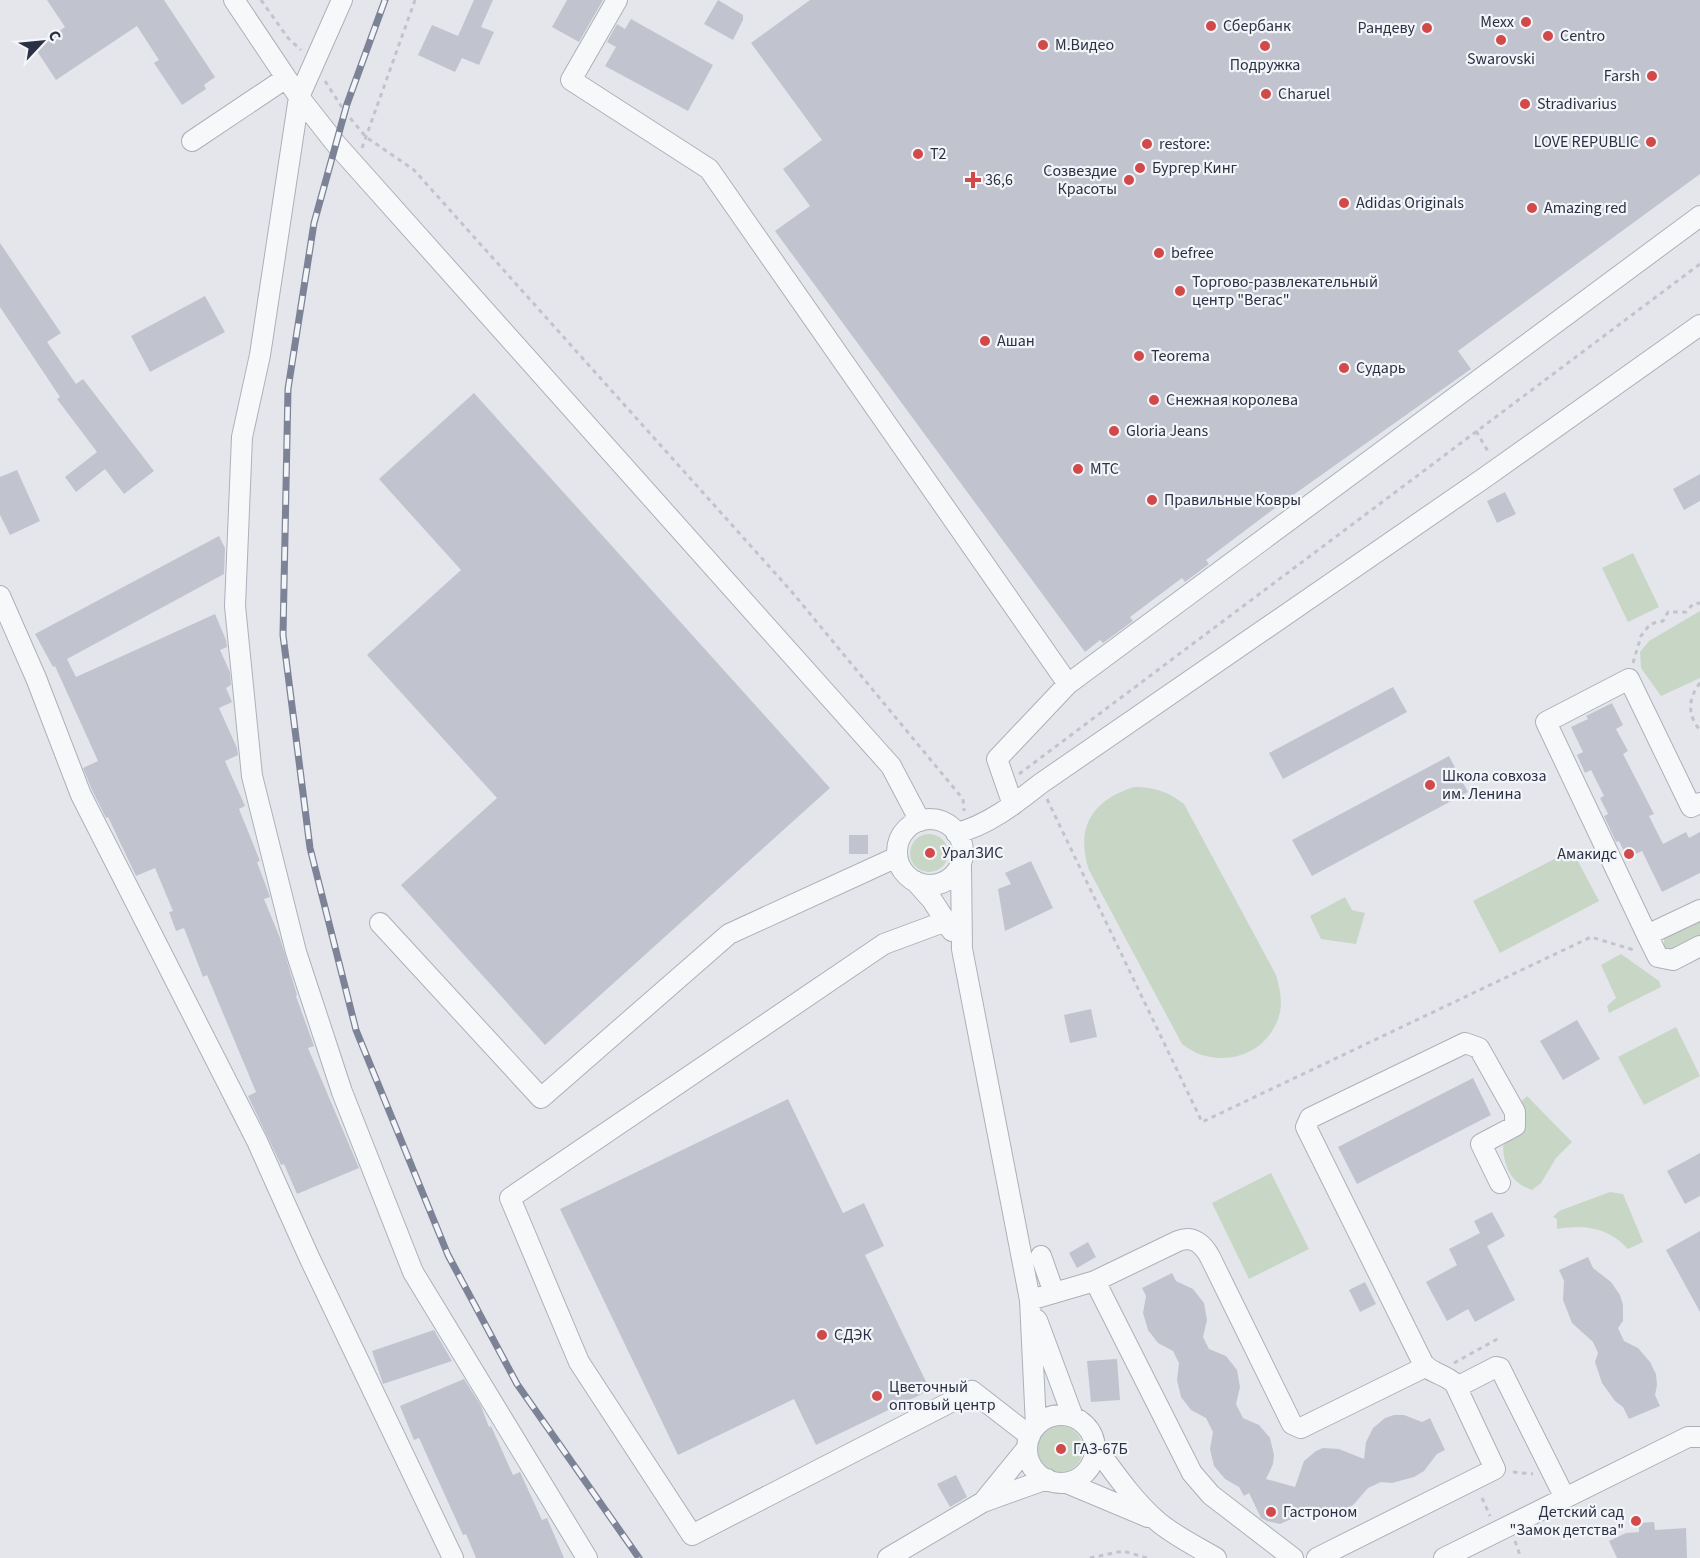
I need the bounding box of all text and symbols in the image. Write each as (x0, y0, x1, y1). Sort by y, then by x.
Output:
place label: Mexx (1480, 11, 1514, 33)
north arrow (12, 12, 72, 72)
place label: Сбербанк (1223, 15, 1291, 37)
marker: Mexx (1519, 15, 1533, 29)
place label: Рандеву (1358, 17, 1416, 39)
marker: Сбербанк (1204, 19, 1218, 33)
marker: Рандеву (1420, 21, 1434, 35)
place label: Centro (1560, 25, 1605, 47)
text: С (43, 27, 67, 45)
marker: Centro (1541, 29, 1555, 43)
marker: Swarovski (1494, 33, 1508, 47)
place label: М.Видео (1055, 34, 1114, 56)
marker: М.Видео (1036, 38, 1050, 52)
marker: Подружка (1258, 39, 1272, 53)
place label: Swarovski (1467, 48, 1535, 70)
place label: Подружка (1230, 54, 1300, 76)
place label: Farsh (1604, 65, 1640, 87)
marker: Farsh (1645, 69, 1659, 83)
place label: Charuel (1278, 83, 1330, 105)
marker: Charuel (1259, 87, 1273, 101)
place label: Stradivarius (1537, 93, 1617, 115)
marker: Stradivarius (1518, 97, 1532, 111)
place label: LOVE REPUBLIC (1534, 131, 1639, 153)
place label: restore: (1159, 133, 1210, 155)
marker: LOVE REPUBLIC (1644, 135, 1658, 149)
marker: restore: (1140, 137, 1154, 151)
place label: T2 (930, 143, 947, 165)
marker: T2 (911, 147, 925, 161)
place label: Бургер Кинг (1152, 157, 1238, 179)
place label: Созвездие Красоты (1043, 160, 1117, 200)
marker: Бургер Кинг (1133, 161, 1147, 175)
place label: 36,6 (985, 169, 1013, 191)
marker: 36,6 (966, 173, 980, 187)
marker: Созвездие Красоты (1122, 173, 1136, 187)
place label: Adidas Originals (1356, 192, 1464, 214)
marker: Adidas Originals (1337, 196, 1351, 210)
place label: Amazing red (1544, 197, 1627, 219)
marker: Amazing red (1525, 201, 1539, 215)
place label: befree (1171, 242, 1214, 264)
marker: befree (1152, 246, 1166, 260)
place label: Торгово-развлекательный центр "Вегас" (1192, 271, 1378, 311)
marker: Торгово-развлекательный центр "Вегас" (1173, 284, 1187, 298)
place label: Ашан (997, 330, 1035, 352)
marker: Ашан (978, 334, 992, 348)
place label: Teorema (1151, 345, 1210, 367)
marker: Teorema (1132, 349, 1146, 363)
place label: Сударь (1356, 357, 1406, 379)
marker: Сударь (1337, 361, 1351, 375)
place label: Снежная королева (1166, 389, 1298, 411)
marker: Снежная королева (1147, 393, 1161, 407)
place label: Gloria Jeans (1126, 420, 1209, 442)
marker: Gloria Jeans (1107, 424, 1121, 438)
place label: МТС (1090, 458, 1119, 480)
marker: МТС (1071, 462, 1085, 476)
place label: Правильные Ковры (1164, 489, 1301, 511)
marker: Правильные Ковры (1145, 493, 1159, 507)
place label: Школа совхоза им. Ленина (1442, 765, 1546, 805)
marker: Школа совхоза им. Ленина (1423, 778, 1437, 792)
place label: УралЗИС (942, 842, 1003, 864)
place label: Амакидс (1557, 843, 1617, 865)
marker: УралЗИС (923, 846, 937, 860)
marker: Амакидс (1622, 847, 1636, 861)
place label: СДЭК (834, 1324, 872, 1346)
marker: СДЭК (815, 1328, 829, 1342)
place label: Цветочный оптовый центр (889, 1376, 996, 1416)
marker: Цветочный оптовый центр (870, 1389, 884, 1403)
place label: ГАЗ-67Б (1073, 1438, 1128, 1460)
marker: ГАЗ-67Б (1054, 1442, 1068, 1456)
place label: Гастроном (1283, 1501, 1357, 1523)
place label: Детский сад "Замок детства" (1509, 1501, 1624, 1541)
marker: Гастроном (1264, 1505, 1278, 1519)
marker: Детский сад "Замок детства" (1629, 1514, 1643, 1528)

